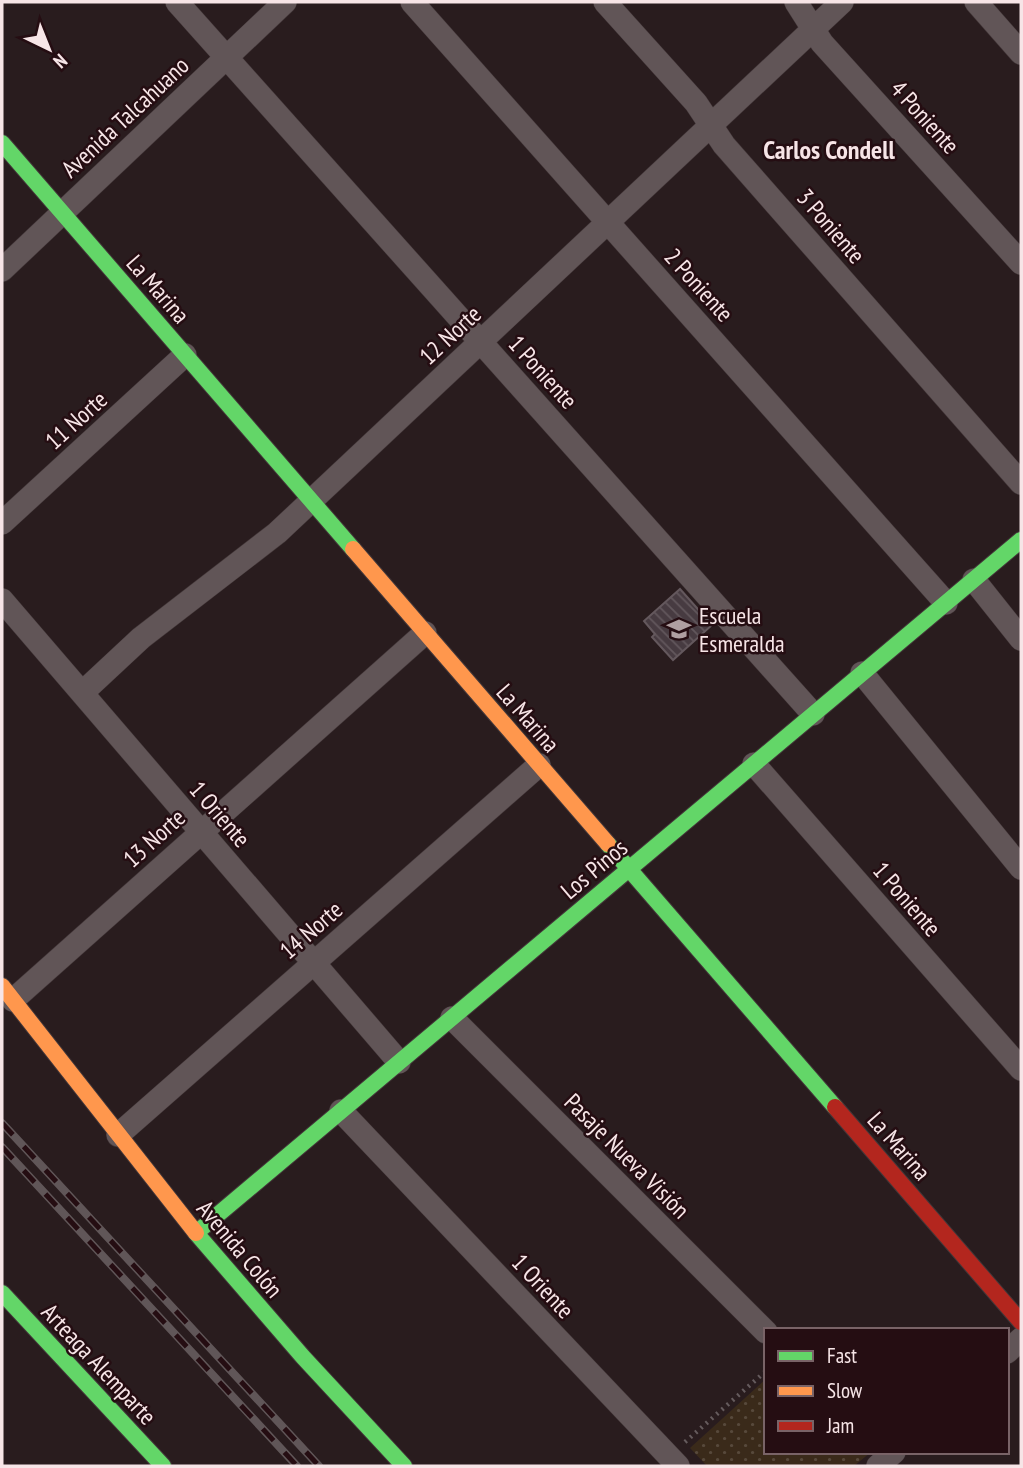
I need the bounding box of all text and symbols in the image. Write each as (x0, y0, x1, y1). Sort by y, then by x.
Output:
north arrow (14, 14, 84, 84)
text: N (49, 49, 73, 74)
street label: Avenida Talcahuano (55, 50, 195, 184)
street label: 4 Poniente (884, 74, 966, 160)
district label: Carlos Condell (763, 133, 896, 166)
street label: 3 Poniente (790, 182, 872, 270)
street label: 2 Poniente (658, 242, 740, 328)
street label: La Marina (120, 248, 196, 330)
street label: 12 Norte (413, 299, 487, 371)
street label: 1 Poniente (502, 329, 584, 415)
street label: 11 Norte (38, 384, 114, 456)
place label: Escuela Esmeralda (699, 600, 785, 659)
school or university icon: Escuela Esmeralda (665, 615, 693, 643)
street label: La Marina (490, 677, 566, 759)
street label: 1 Oriente (183, 775, 257, 853)
street label: 13 Norte (116, 802, 192, 874)
street label: Los Pinos (554, 832, 634, 906)
street label: 1 Poniente (866, 855, 948, 943)
street label: 14 Norte (273, 894, 349, 966)
street label: Pasaje Nueva Visión (558, 1087, 696, 1225)
street label: La Marina (861, 1105, 937, 1187)
street label: Avenida Colón (190, 1194, 290, 1304)
street label: 1 Oriente (505, 1247, 581, 1325)
street label: Arteaga Alemparte (35, 1297, 163, 1431)
legend (764, 1328, 1009, 1454)
text: Fast (827, 1342, 857, 1369)
text: Slow (827, 1377, 863, 1404)
text: Jam (826, 1412, 854, 1439)

